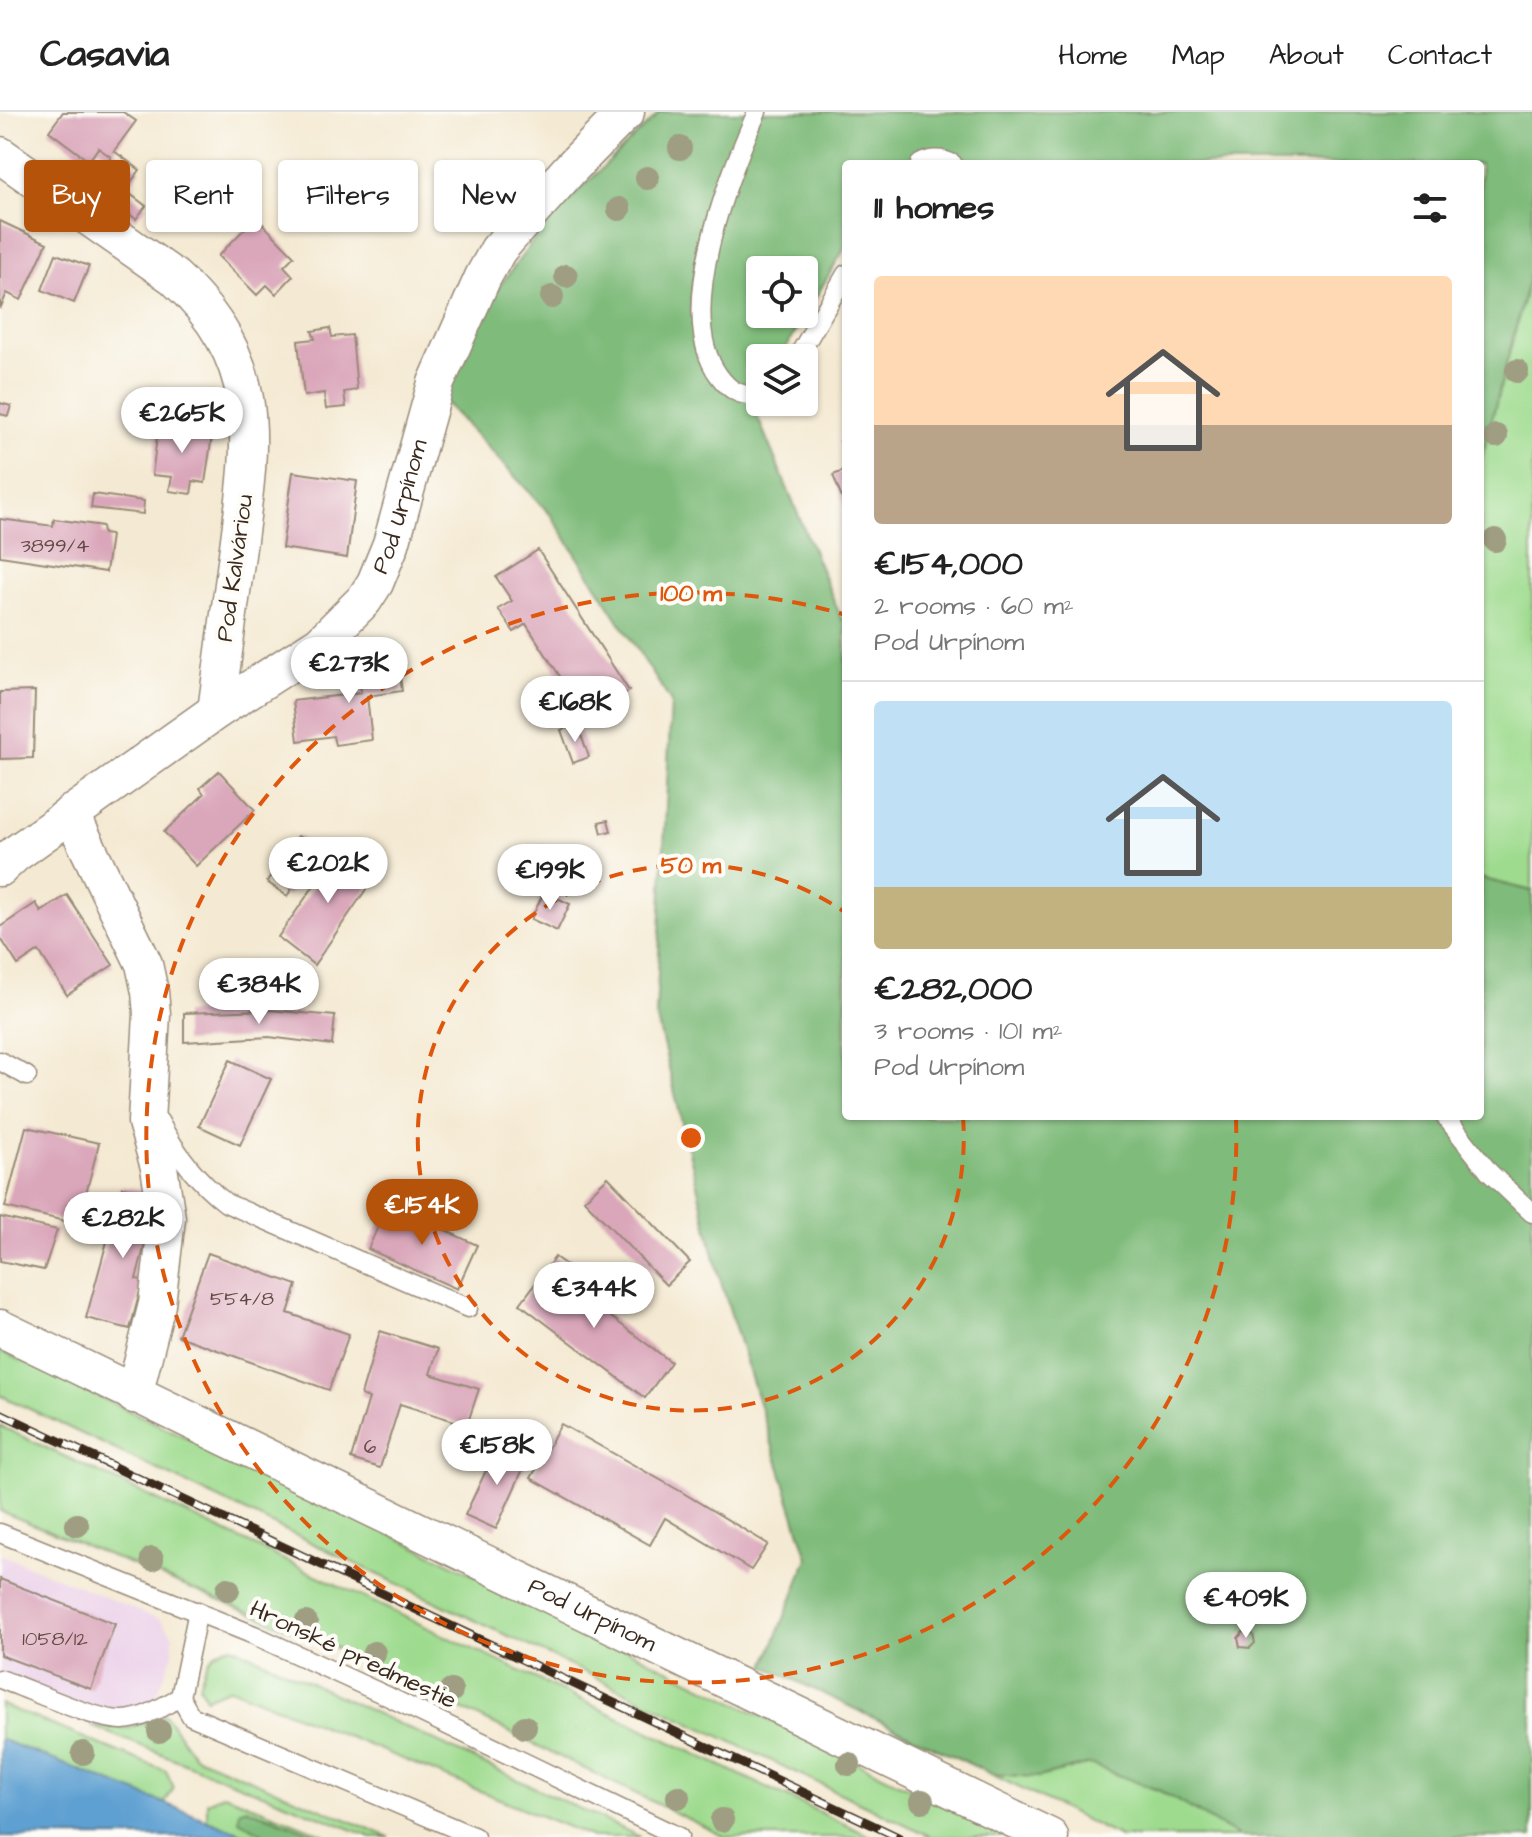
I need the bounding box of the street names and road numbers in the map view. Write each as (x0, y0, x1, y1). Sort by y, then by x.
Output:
street label: Pod Urpínom (364, 435, 436, 579)
street label: Pod Kalváriou (208, 492, 262, 644)
street label: Pod Urpínom (522, 1569, 662, 1661)
street label: Hronské predmestie (244, 1592, 462, 1718)

